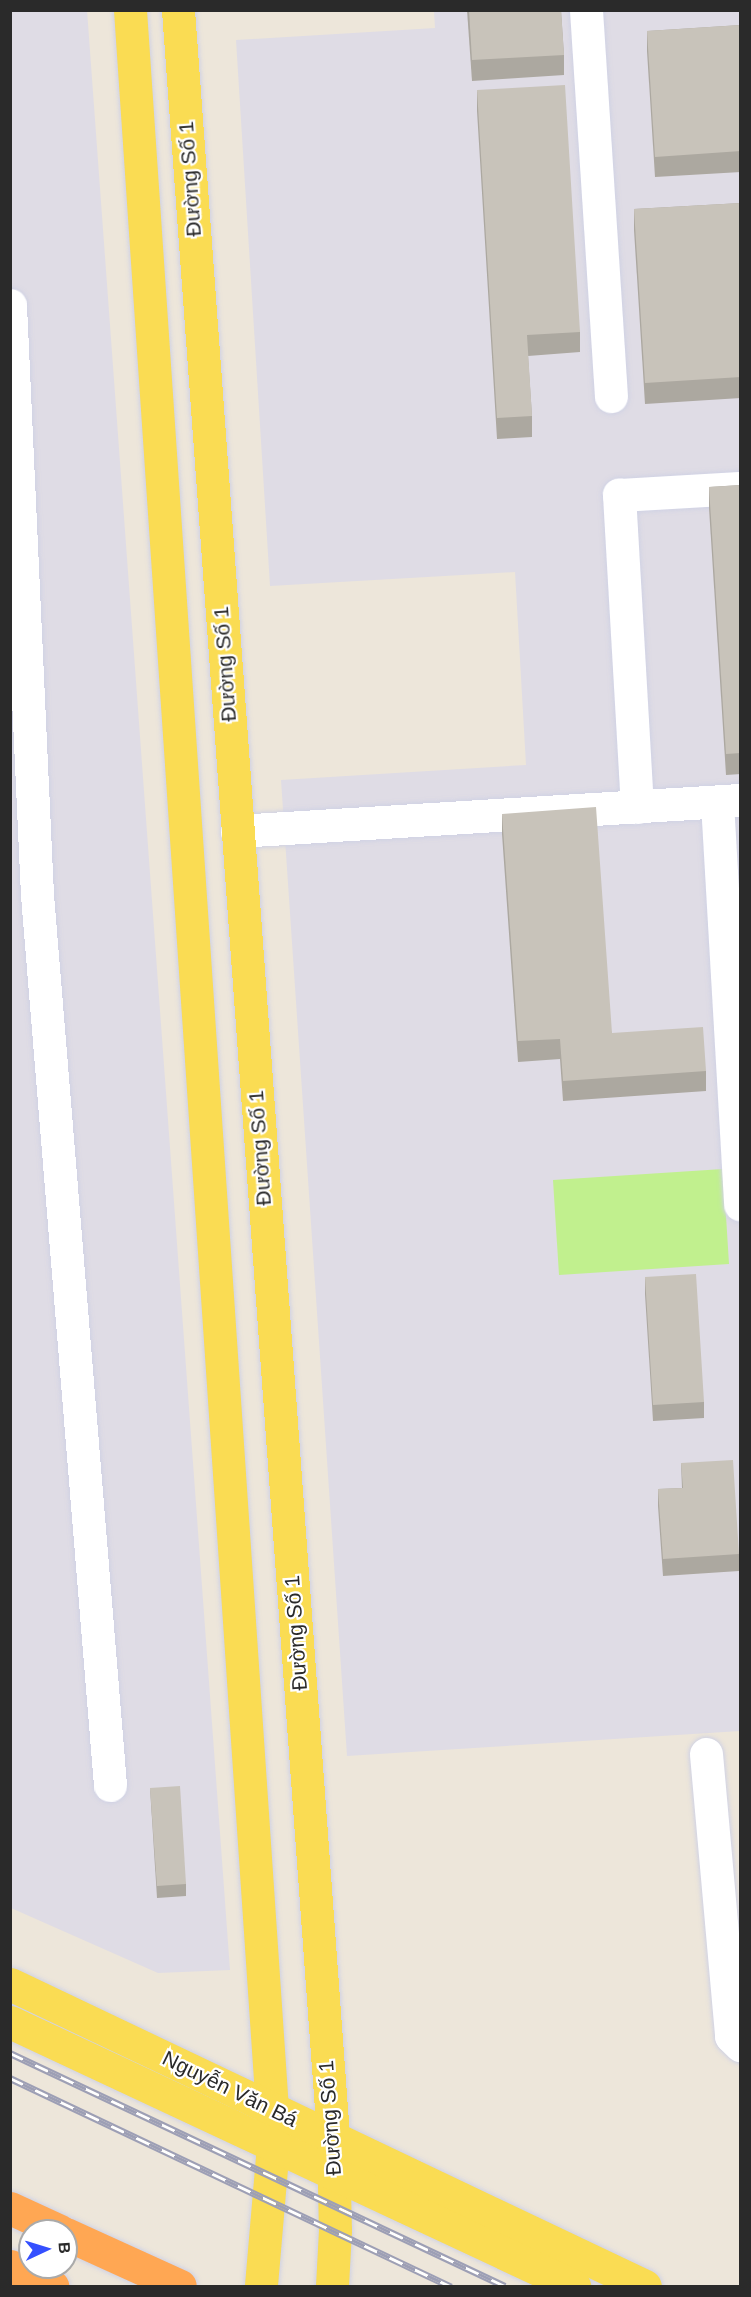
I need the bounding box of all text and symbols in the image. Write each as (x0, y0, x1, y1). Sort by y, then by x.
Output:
street label: Đường Số 1 (173, 121, 207, 237)
street label: Đường Số 1 (208, 606, 242, 722)
street label: Đường Số 1 (243, 1090, 277, 1206)
street label: Đường Số 1 (279, 1575, 313, 1691)
street label: Nguyễn Văn Bá (158, 2045, 302, 2133)
street label: Đường Số 1 (313, 2060, 347, 2176)
north arrow (18, 2219, 78, 2279)
text: B (56, 2241, 73, 2254)

